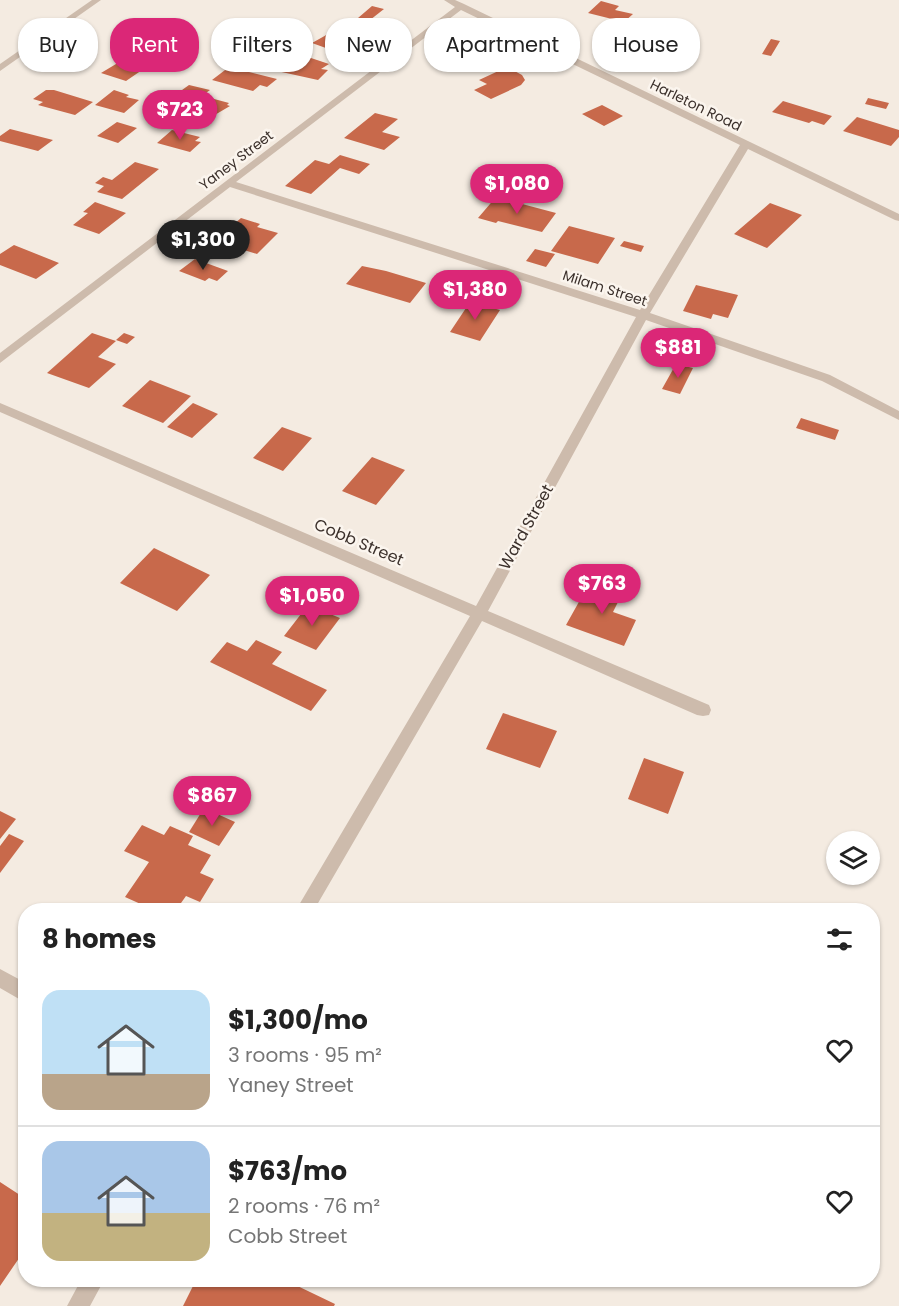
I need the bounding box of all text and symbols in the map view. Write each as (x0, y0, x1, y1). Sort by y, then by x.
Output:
chip: Buy (18, 18, 98, 72)
chip: Rent (110, 18, 199, 72)
chip: Filters (211, 18, 313, 72)
chip: New (325, 18, 412, 72)
chip: Apartment (424, 18, 580, 72)
chip: House (592, 18, 700, 72)
street label: Harleton Road (647, 74, 745, 136)
pin: $723 (144, 90, 216, 141)
text: $723 (156, 95, 204, 123)
street label: Yaney Street (195, 126, 277, 194)
pin: $1,080 (468, 164, 566, 215)
text: $1,080 (484, 169, 550, 197)
pin: $1,300 (154, 220, 252, 271)
text: $1,300 (171, 225, 235, 253)
street label: Milam Street (560, 265, 650, 311)
pin: $1,380 (426, 270, 524, 321)
text: $1,380 (443, 275, 507, 303)
pin: $881 (642, 328, 714, 379)
text: $881 (655, 333, 701, 361)
street label: Ward Street (493, 480, 559, 574)
street label: Cobb Street (311, 513, 408, 571)
pin: $763 (566, 564, 638, 615)
text: $763 (578, 569, 626, 597)
pin: $1,050 (263, 576, 361, 627)
text: $1,050 (279, 581, 345, 609)
pin: $867 (176, 776, 248, 827)
text: $867 (187, 781, 237, 809)
map controls (826, 831, 880, 885)
button: layers (826, 831, 880, 885)
text: 8 homes (42, 921, 157, 957)
icon: filters (823, 923, 856, 956)
text: $1,300/mo (228, 1002, 368, 1038)
icon: home (90, 1014, 162, 1086)
icon: heart (823, 1034, 856, 1067)
text: 3 rooms · 95 m² (228, 1041, 382, 1069)
text: Yaney Street (228, 1071, 354, 1099)
text: $763/mo (228, 1153, 347, 1189)
icon: home (90, 1165, 162, 1237)
icon: heart (823, 1185, 856, 1218)
text: 2 rooms · 76 m² (228, 1192, 380, 1220)
text: Cobb Street (228, 1222, 347, 1250)

